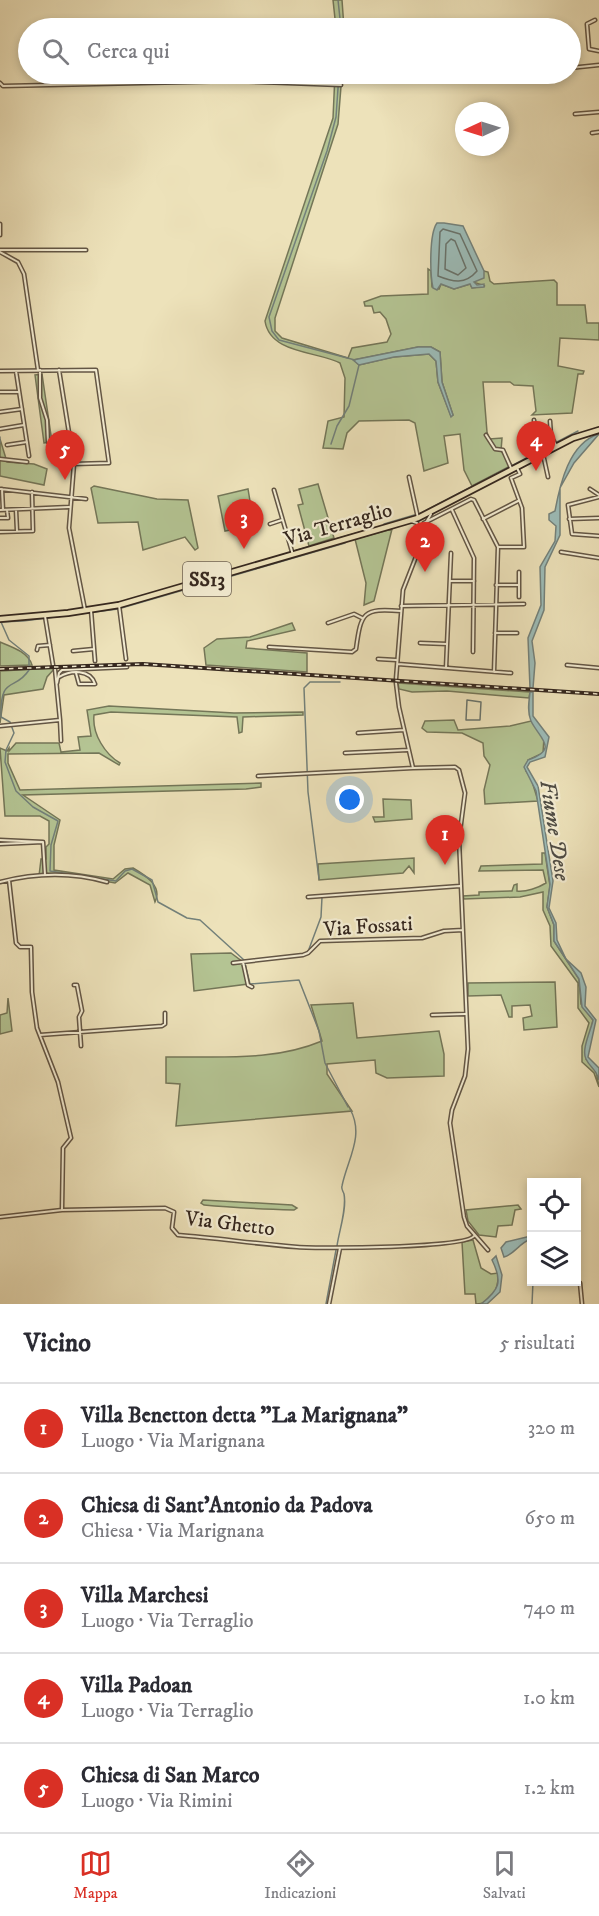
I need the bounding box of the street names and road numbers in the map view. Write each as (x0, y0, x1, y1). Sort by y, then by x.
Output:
street label: Via Terraglio (280, 497, 395, 553)
road number: SS13 (183, 562, 231, 596)
street label: Via Fossati (322, 911, 414, 943)
street label: Via Ghetto (183, 1205, 276, 1242)

